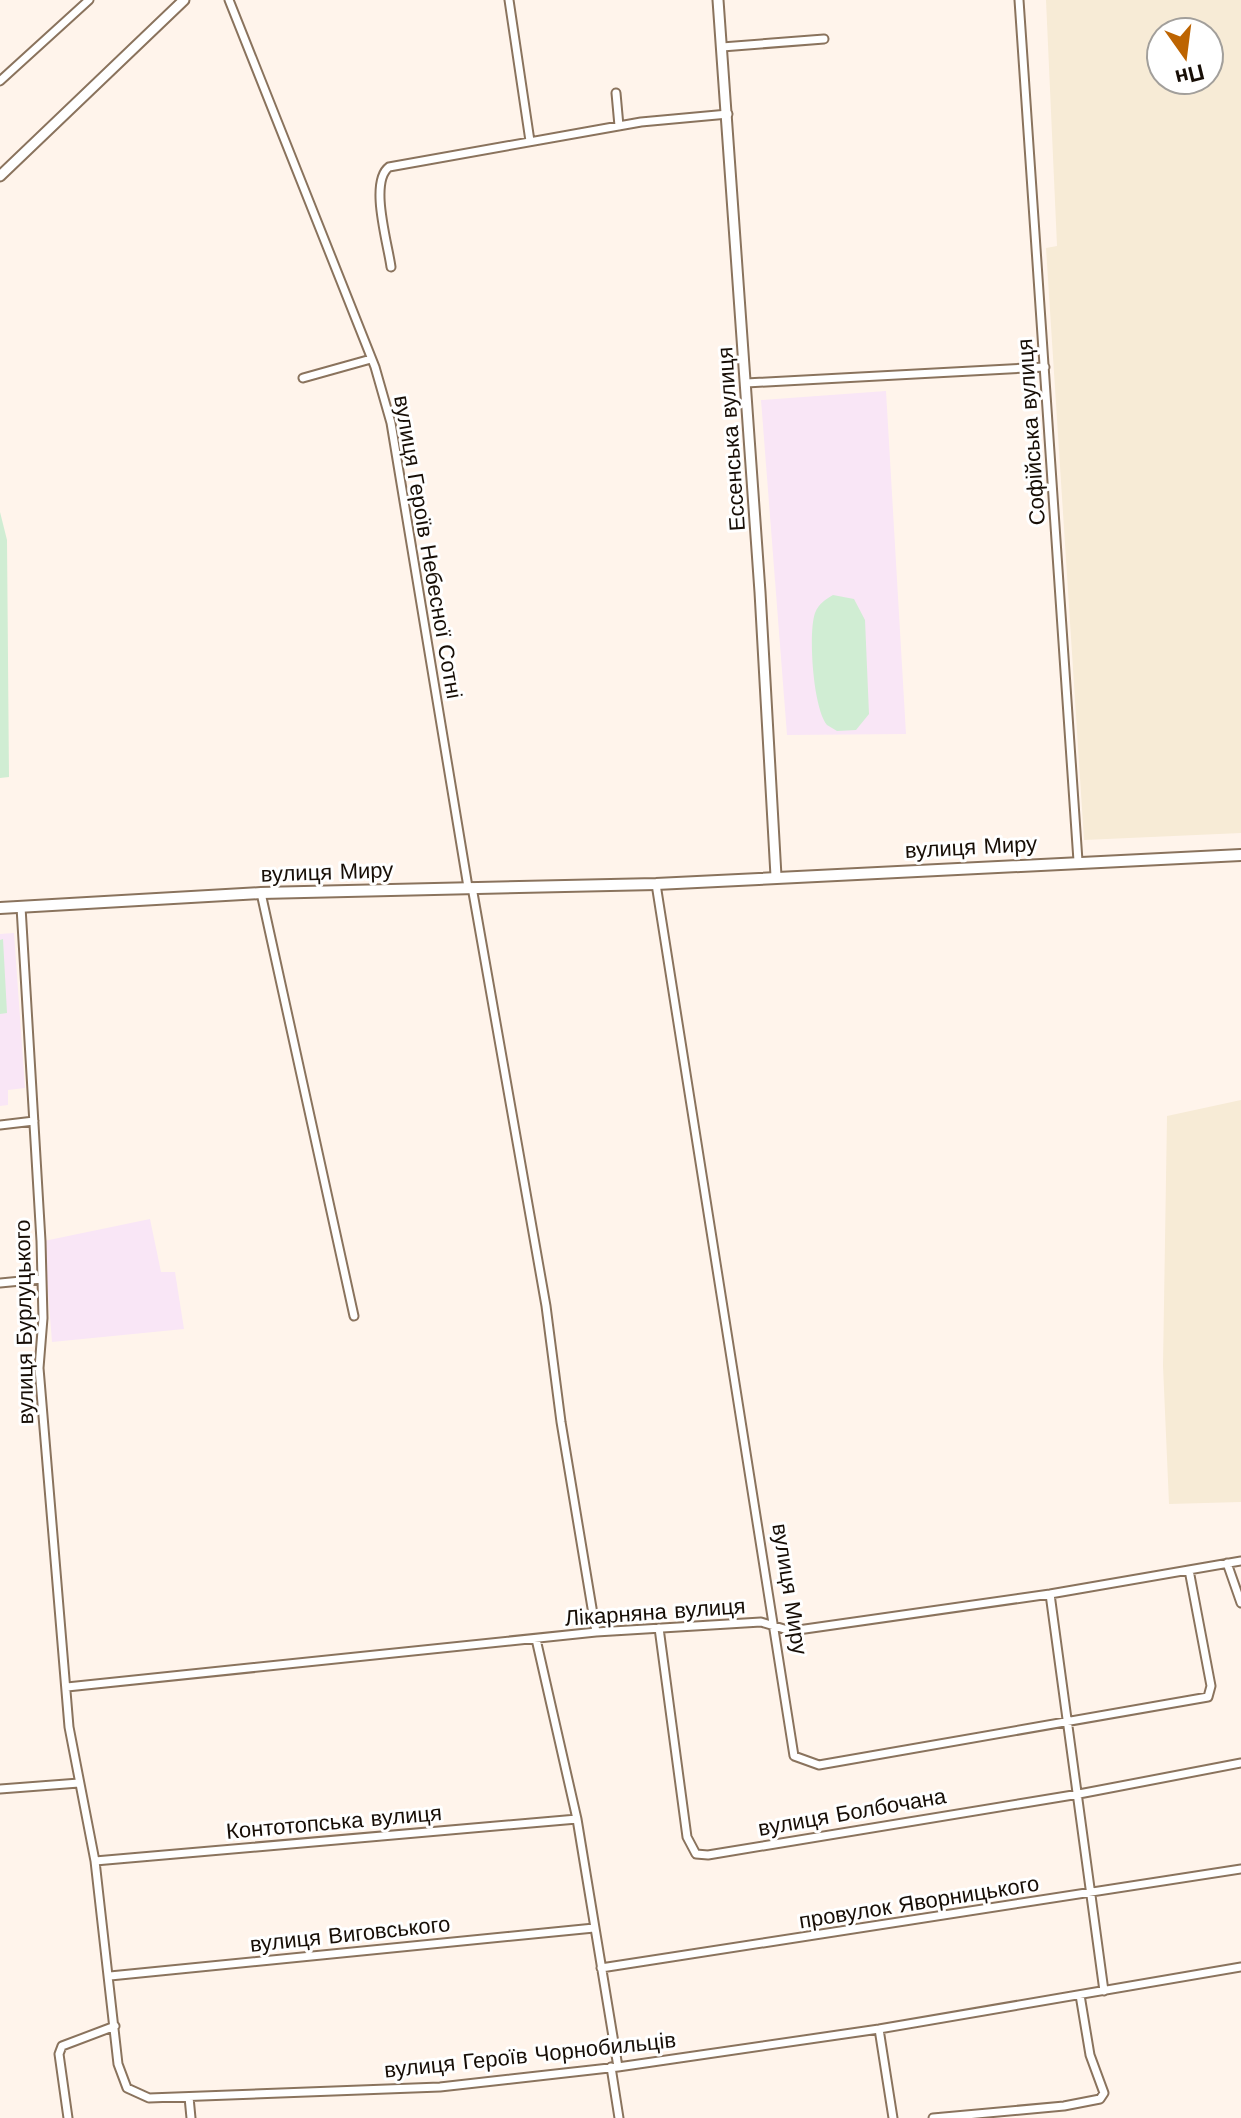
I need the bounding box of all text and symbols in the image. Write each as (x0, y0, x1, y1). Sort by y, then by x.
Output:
north arrow (1145, 16, 1225, 96)
text: Пн (1173, 59, 1207, 91)
street label: Софійська вулиця (1012, 338, 1050, 526)
street label: Ессенська вулиця (712, 346, 750, 532)
street label: вулиця Героїв Небесної Сотні (389, 393, 467, 701)
street label: вулиця Миру (904, 831, 1038, 863)
street label: вулиця Миру (260, 857, 394, 887)
street label: вулиця Бурлуцького (10, 1219, 38, 1425)
street label: вулиця Миру (767, 1522, 813, 1656)
street label: Лікарняна вулиця (564, 1593, 746, 1631)
street label: вулиця Болбочана (756, 1783, 949, 1841)
street label: Контотопська вулиця (225, 1800, 443, 1844)
street label: провулок Яворницького (797, 1871, 1041, 1933)
street label: вулиця Виговського (249, 1911, 451, 1957)
street label: вулиця Героїв Чорнобильців (383, 2027, 677, 2083)

